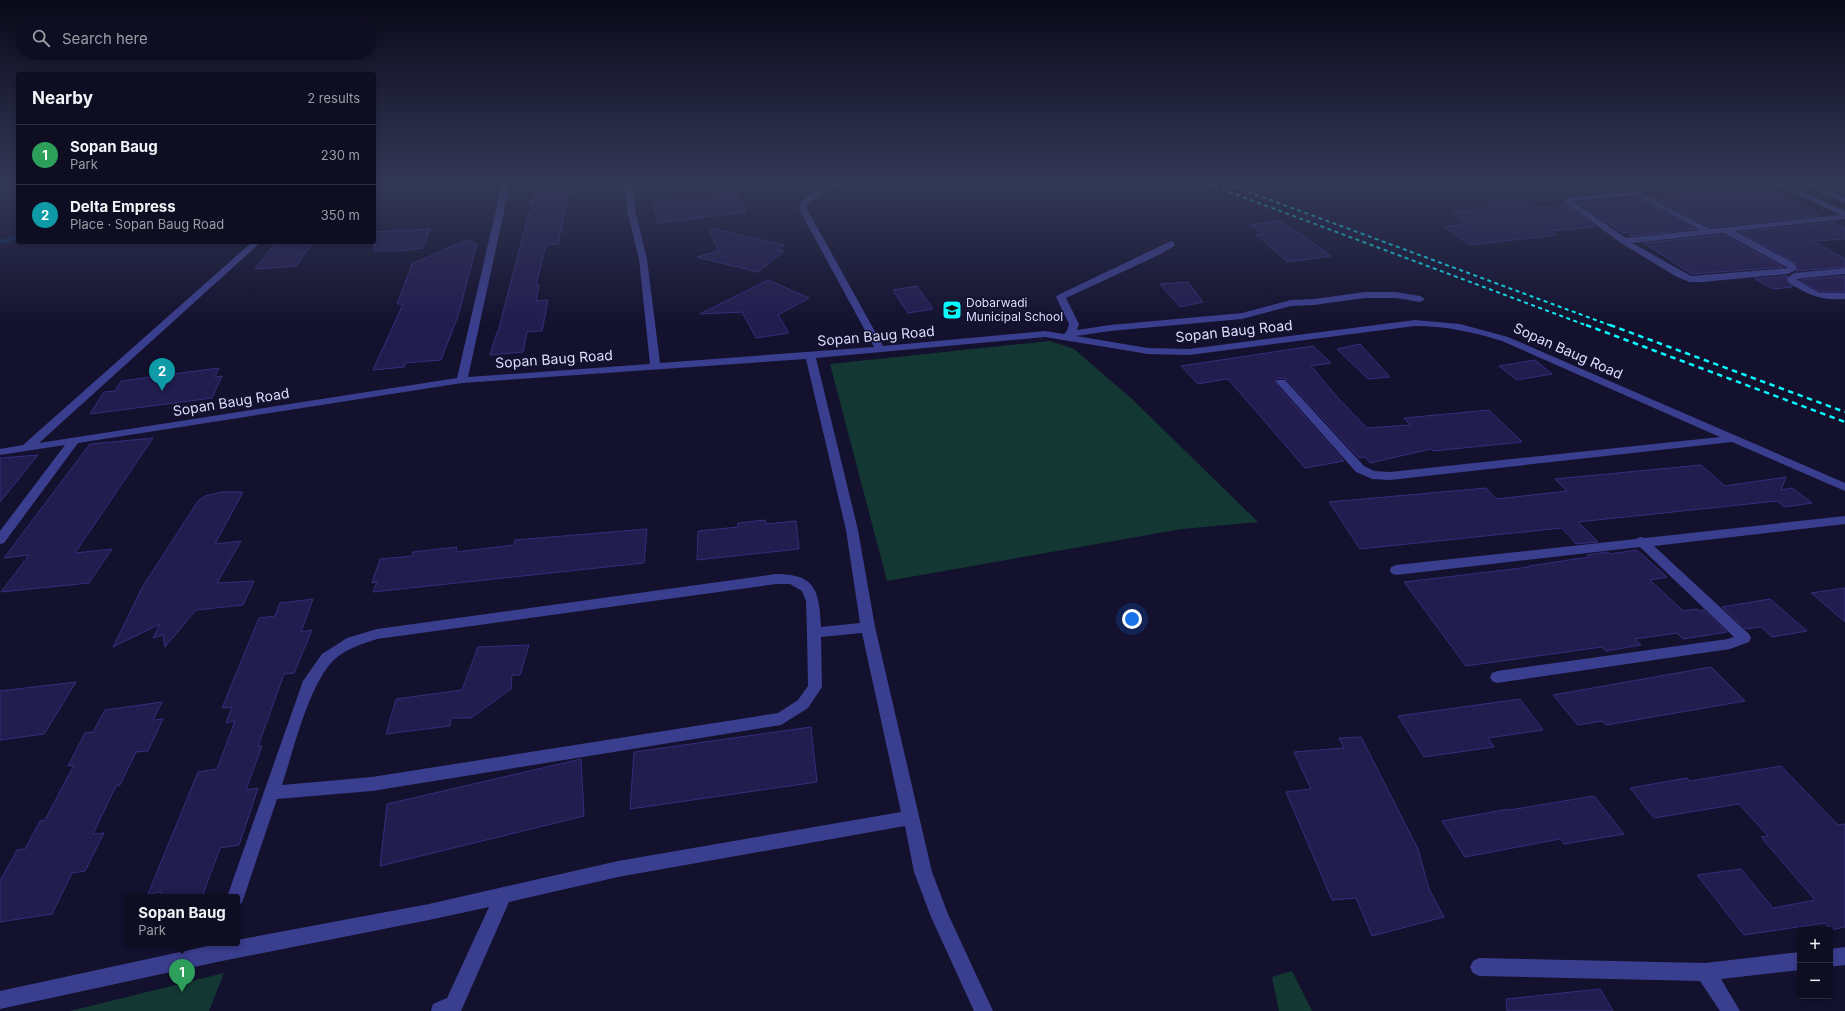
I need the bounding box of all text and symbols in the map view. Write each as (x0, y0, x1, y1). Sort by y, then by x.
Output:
search box (16, 16, 376, 60)
icon: search (30, 27, 52, 49)
text: Search here (62, 29, 148, 48)
text: Nearby (32, 88, 93, 108)
text: 2 results (307, 90, 360, 106)
text: Sopan Baug (70, 137, 158, 156)
text: 1 (42, 147, 48, 163)
text: 230 m (321, 147, 360, 163)
text: Park (70, 156, 98, 172)
text: Delta Empress (70, 197, 176, 216)
text: 2 (41, 207, 49, 223)
text: 350 m (321, 207, 360, 223)
text: Place · Sopan Baug Road (70, 216, 224, 232)
place label: Dobarwadi Municipal School (966, 295, 1063, 324)
school or university icon: Dobarwadi Municipal School (941, 299, 963, 321)
street label: Sopan Baug Road (1175, 316, 1293, 345)
street label: Sopan Baug Road (1511, 319, 1625, 382)
street label: Sopan Baug Road (817, 322, 935, 349)
street label: Sopan Baug Road (495, 346, 613, 371)
pin: 2 (149, 358, 175, 391)
street label: Sopan Baug Road (171, 384, 290, 419)
your location (1122, 609, 1142, 629)
popup (124, 894, 240, 946)
text: Sopan Baug (138, 903, 226, 922)
text: Park (138, 922, 166, 938)
map controls (1797, 927, 1833, 999)
button: + (1797, 927, 1833, 963)
pin: 1 (169, 959, 195, 992)
button: − (1797, 963, 1833, 999)

